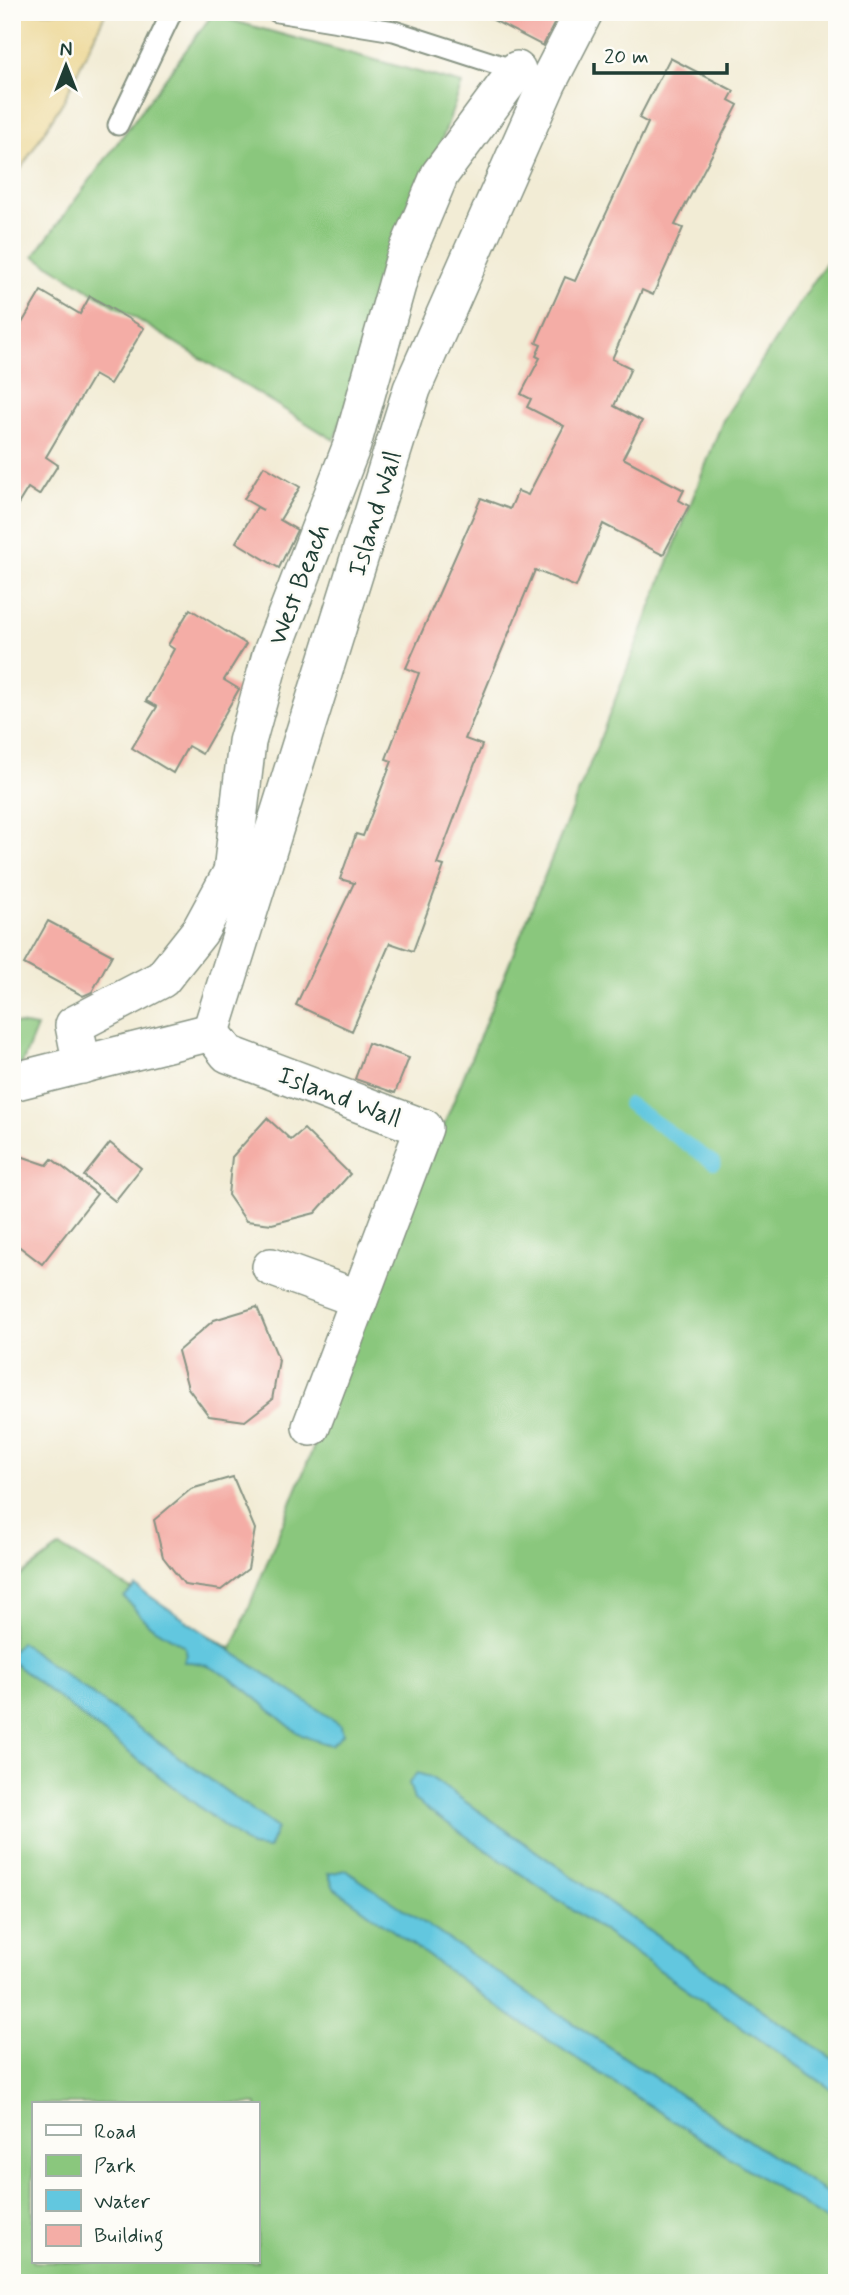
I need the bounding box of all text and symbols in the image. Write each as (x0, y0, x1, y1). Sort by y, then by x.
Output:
north arrow (32, 32, 102, 102)
scale bar (594, 32, 726, 76)
text: N (60, 38, 72, 63)
text: 20 m (604, 43, 649, 71)
street label: Island Wall (341, 447, 411, 580)
street label: West Beach (261, 519, 339, 650)
street label: Island Wall (273, 1059, 406, 1137)
legend (32, 2102, 259, 2264)
text: Road (94, 2118, 136, 2146)
text: Park (94, 2152, 136, 2180)
text: Water (94, 2188, 150, 2216)
text: Building (94, 2222, 164, 2252)

